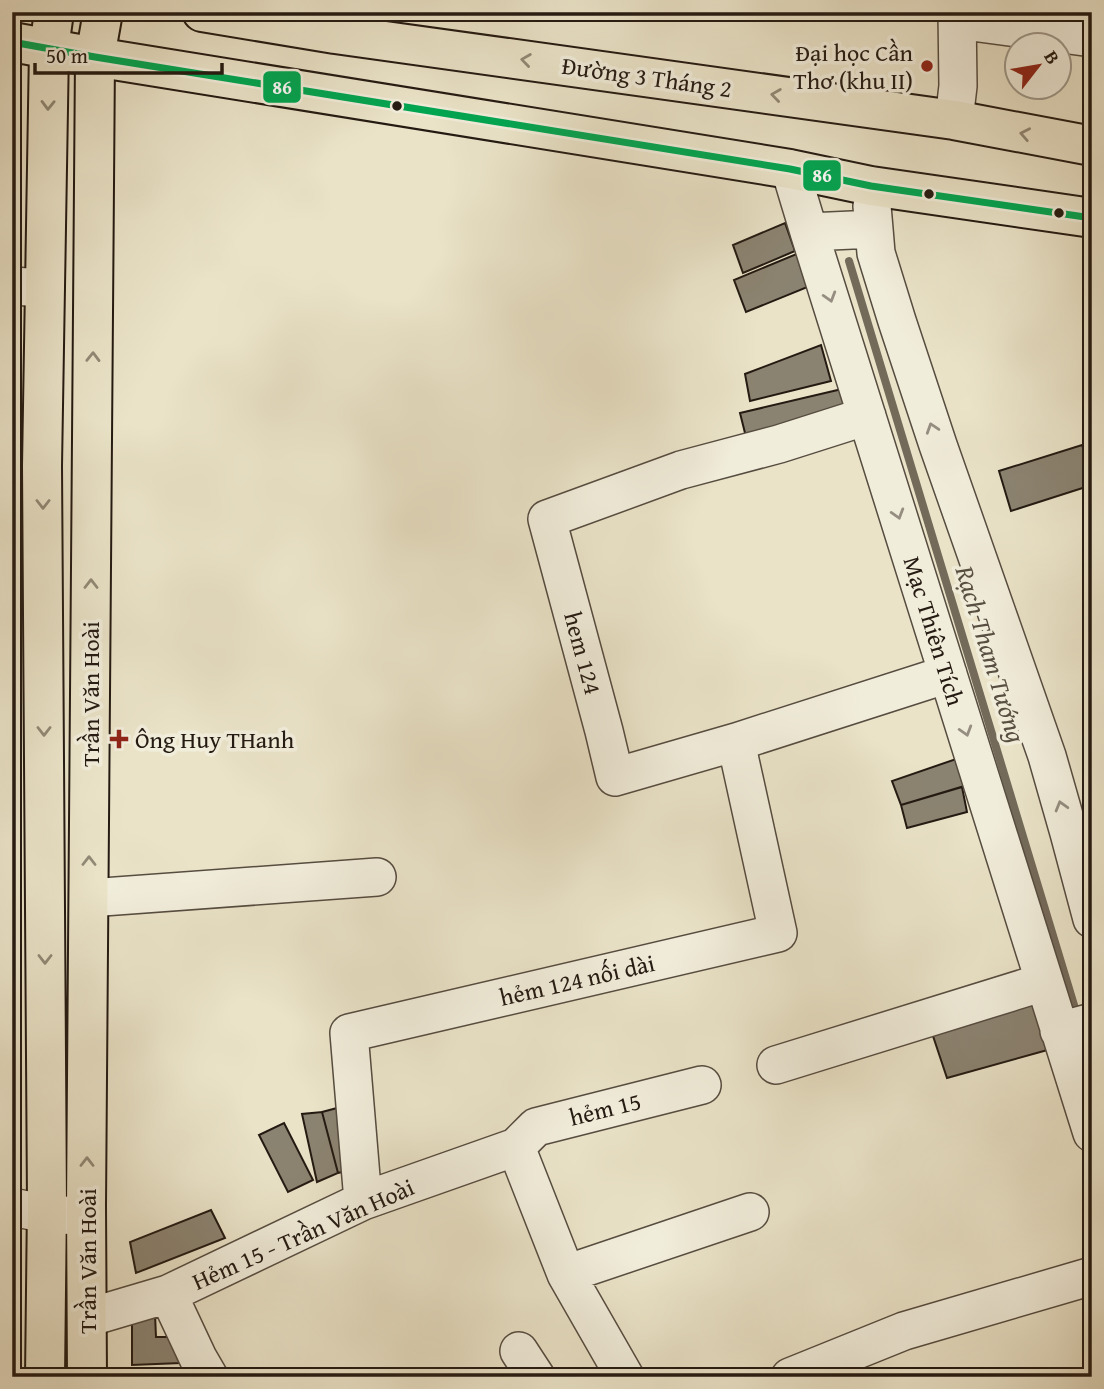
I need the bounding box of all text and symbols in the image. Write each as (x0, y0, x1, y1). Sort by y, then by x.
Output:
scale bar (35, 32, 222, 76)
north arrow (1002, 32, 1072, 102)
place label: Đại học Cần Thơ (khu II) (793, 35, 914, 98)
text: 50 m (46, 40, 88, 71)
text: B (1038, 45, 1068, 69)
street label: Đường 3 Tháng 2 (560, 48, 734, 106)
one-way arrow (520, 53, 532, 68)
marker: Đại học Cần Thơ (khu II) (919, 58, 935, 74)
line badge: 86 (262, 70, 302, 104)
text: 86 (272, 73, 292, 101)
one-way arrow (770, 88, 782, 103)
unlabelled marker (390, 99, 404, 113)
one-way arrow (40, 100, 56, 110)
one-way arrow (1019, 127, 1031, 142)
line badge: 86 (802, 159, 842, 192)
text: 86 (812, 161, 832, 189)
unlabelled marker (922, 187, 936, 201)
unlabelled marker (1052, 206, 1066, 220)
one-way arrow (822, 290, 836, 303)
one-way arrow (85, 351, 101, 361)
one-way arrow (926, 422, 941, 434)
one-way arrow (35, 499, 51, 509)
one-way arrow (890, 507, 904, 520)
street label: Mạc Thiên Tích (895, 552, 973, 711)
water label: Rạch Tham Tướng (945, 560, 1036, 747)
one-way arrow (83, 578, 99, 589)
street label: hem 124 (555, 608, 611, 698)
street label: Trần Văn Hoài (73, 621, 108, 767)
place label: Ông Huy THanh (135, 722, 295, 757)
one-way arrow (957, 725, 972, 737)
one-way arrow (36, 726, 52, 737)
marker: Ông Huy THanh (109, 729, 129, 749)
one-way arrow (1055, 800, 1070, 812)
one-way arrow (81, 855, 97, 865)
street label: hẻm 124 nối dài (496, 945, 658, 1015)
one-way arrow (38, 953, 53, 964)
street label: hẻm 15 (565, 1083, 645, 1135)
one-way arrow (79, 1156, 94, 1167)
street label: Hẻm 15 - Trần Văn Hoài (186, 1169, 420, 1299)
street label: Trần Văn Hoài (70, 1188, 105, 1334)

